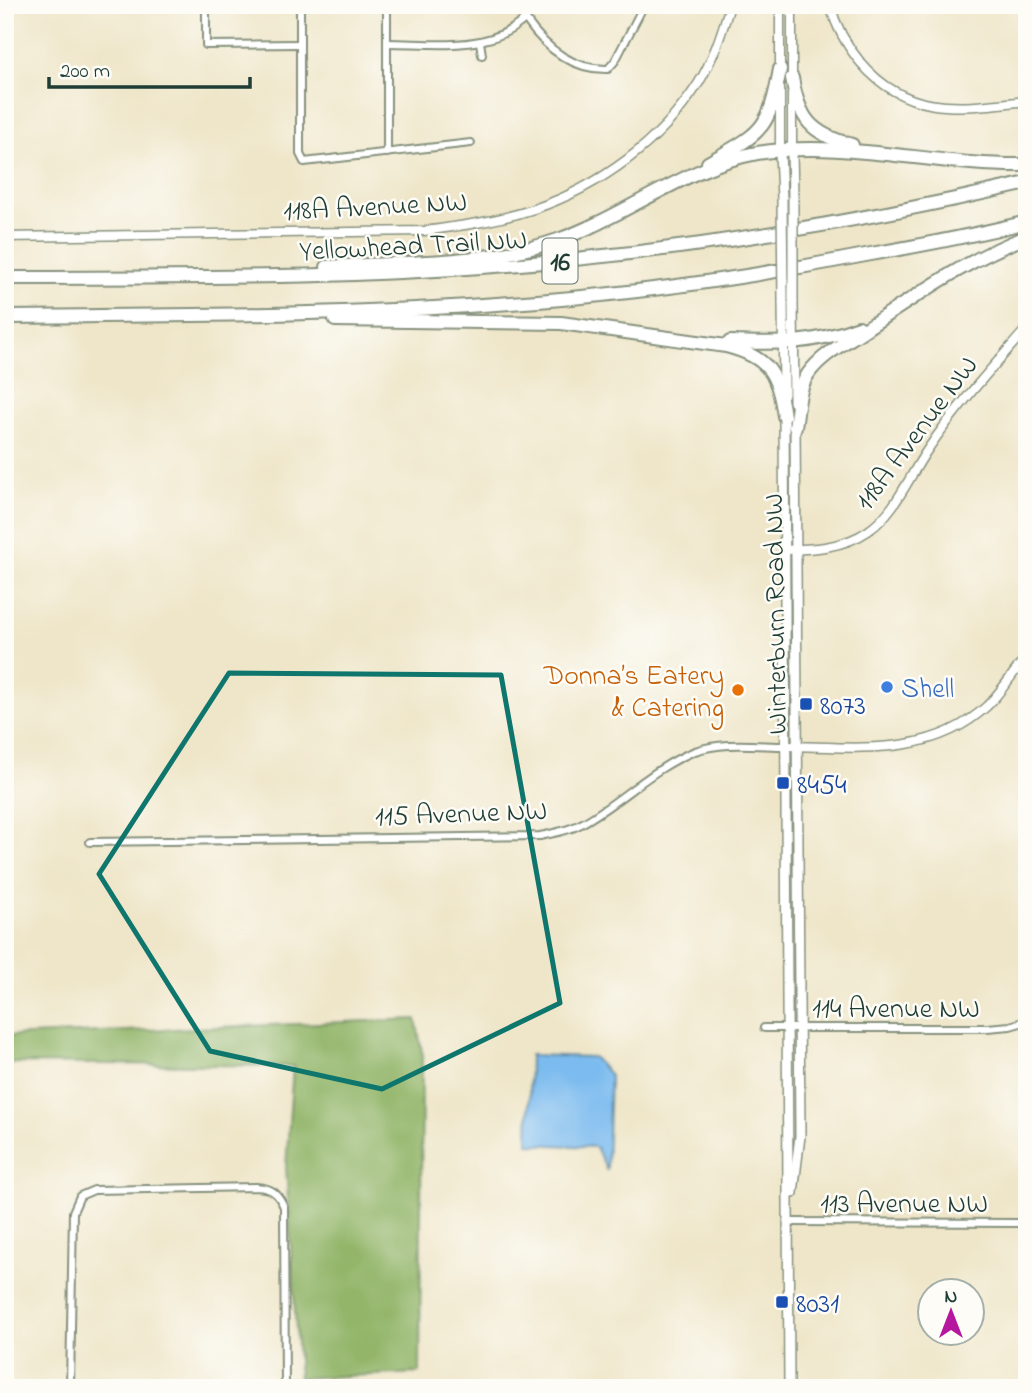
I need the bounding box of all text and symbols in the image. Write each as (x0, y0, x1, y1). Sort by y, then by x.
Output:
scale bar (49, 46, 250, 90)
text: 200 m (60, 57, 110, 87)
street label: 118A Avenue NW (282, 183, 468, 234)
street label: Yellowhead Trail NW (298, 221, 528, 274)
road number: 16 (542, 238, 578, 284)
street label: 118A Avenue NW (846, 348, 990, 520)
street label: Winterburn Road NW (755, 493, 800, 735)
place label: Donna’s Eatery & Catering (543, 657, 724, 730)
place label: Shell (901, 670, 954, 711)
marker: Shell (879, 679, 895, 695)
marker: Donna’s Eatery & Catering (730, 682, 746, 698)
place label: 8073 (820, 687, 866, 728)
marker: 8073 (798, 696, 814, 712)
place label: 8454 (797, 766, 847, 807)
marker: 8454 (775, 775, 791, 791)
street label: 115 Avenue NW (374, 792, 548, 839)
street label: 114 Avenue NW (812, 990, 980, 1031)
street label: 113 Avenue NW (820, 1185, 988, 1226)
north arrow (916, 1278, 986, 1348)
text: N (945, 1284, 958, 1311)
place label: 8031 (796, 1285, 839, 1326)
marker: 8031 (774, 1294, 790, 1310)

